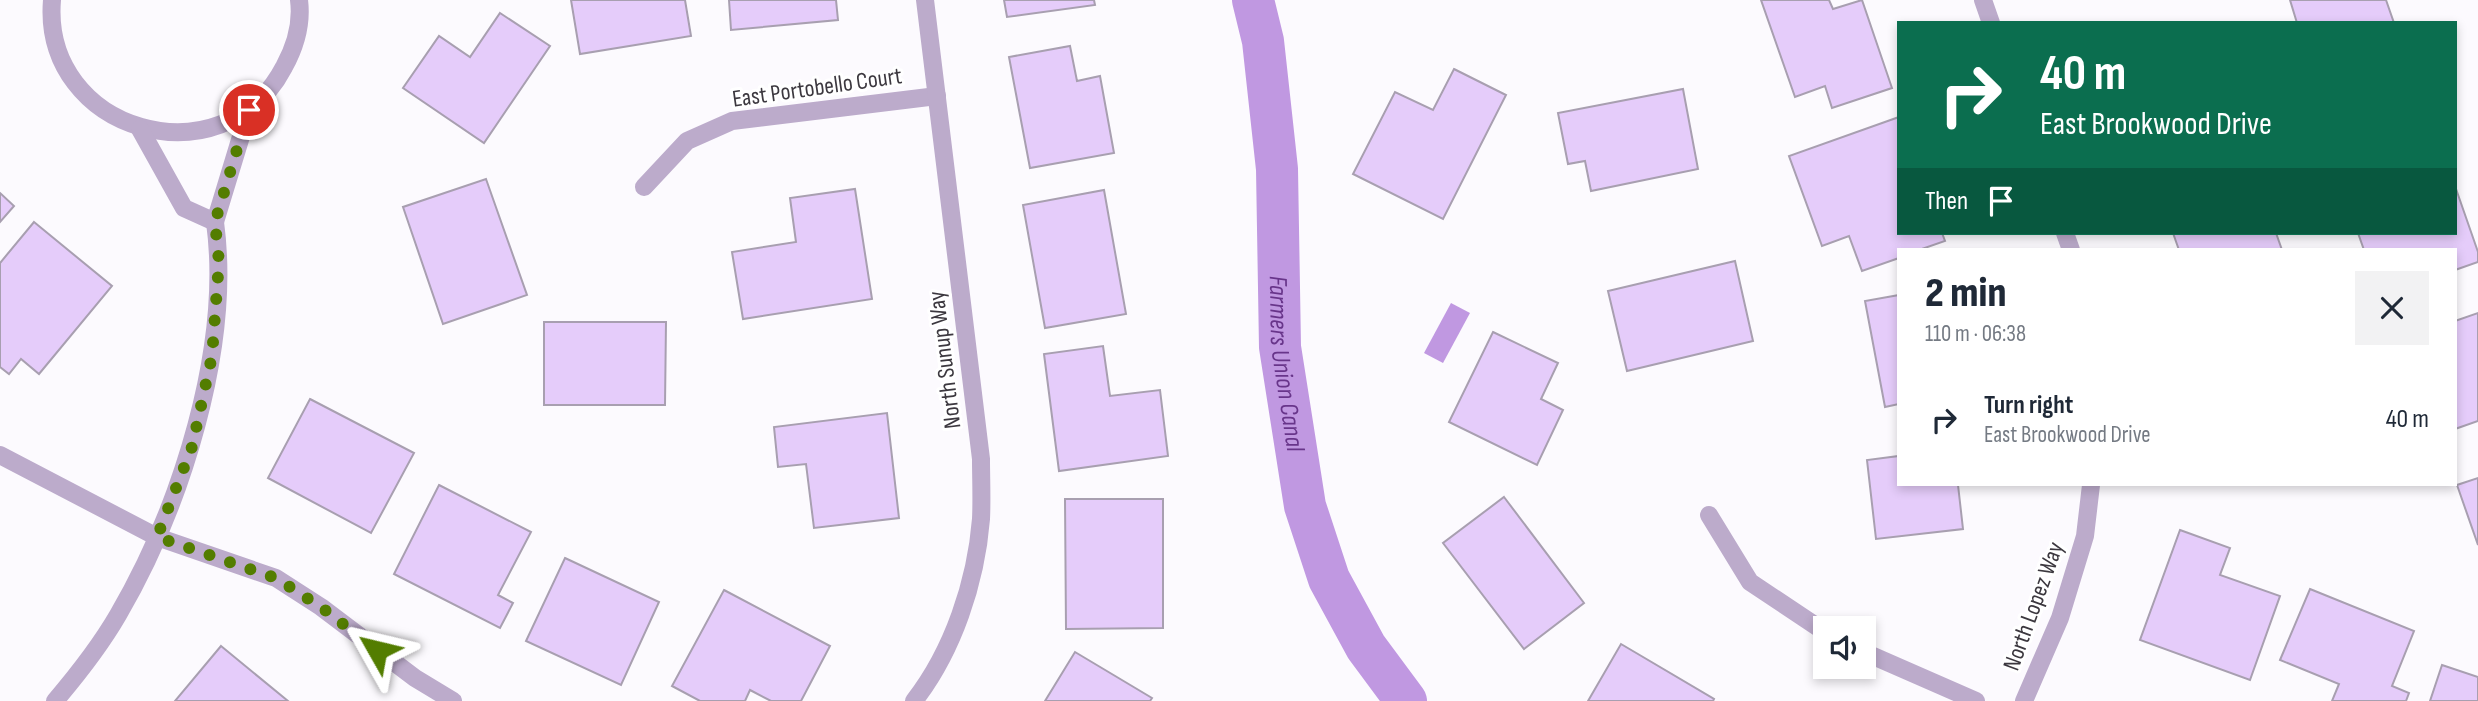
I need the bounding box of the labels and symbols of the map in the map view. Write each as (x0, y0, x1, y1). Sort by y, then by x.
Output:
street label: East Portobello Court (730, 61, 904, 114)
pin (219, 80, 279, 140)
water label: Farmers Union Canal (1262, 275, 1310, 455)
street label: North Sunup Way (922, 289, 967, 430)
street label: North Lopez Way (1997, 538, 2070, 674)
position arrow (340, 613, 414, 687)

